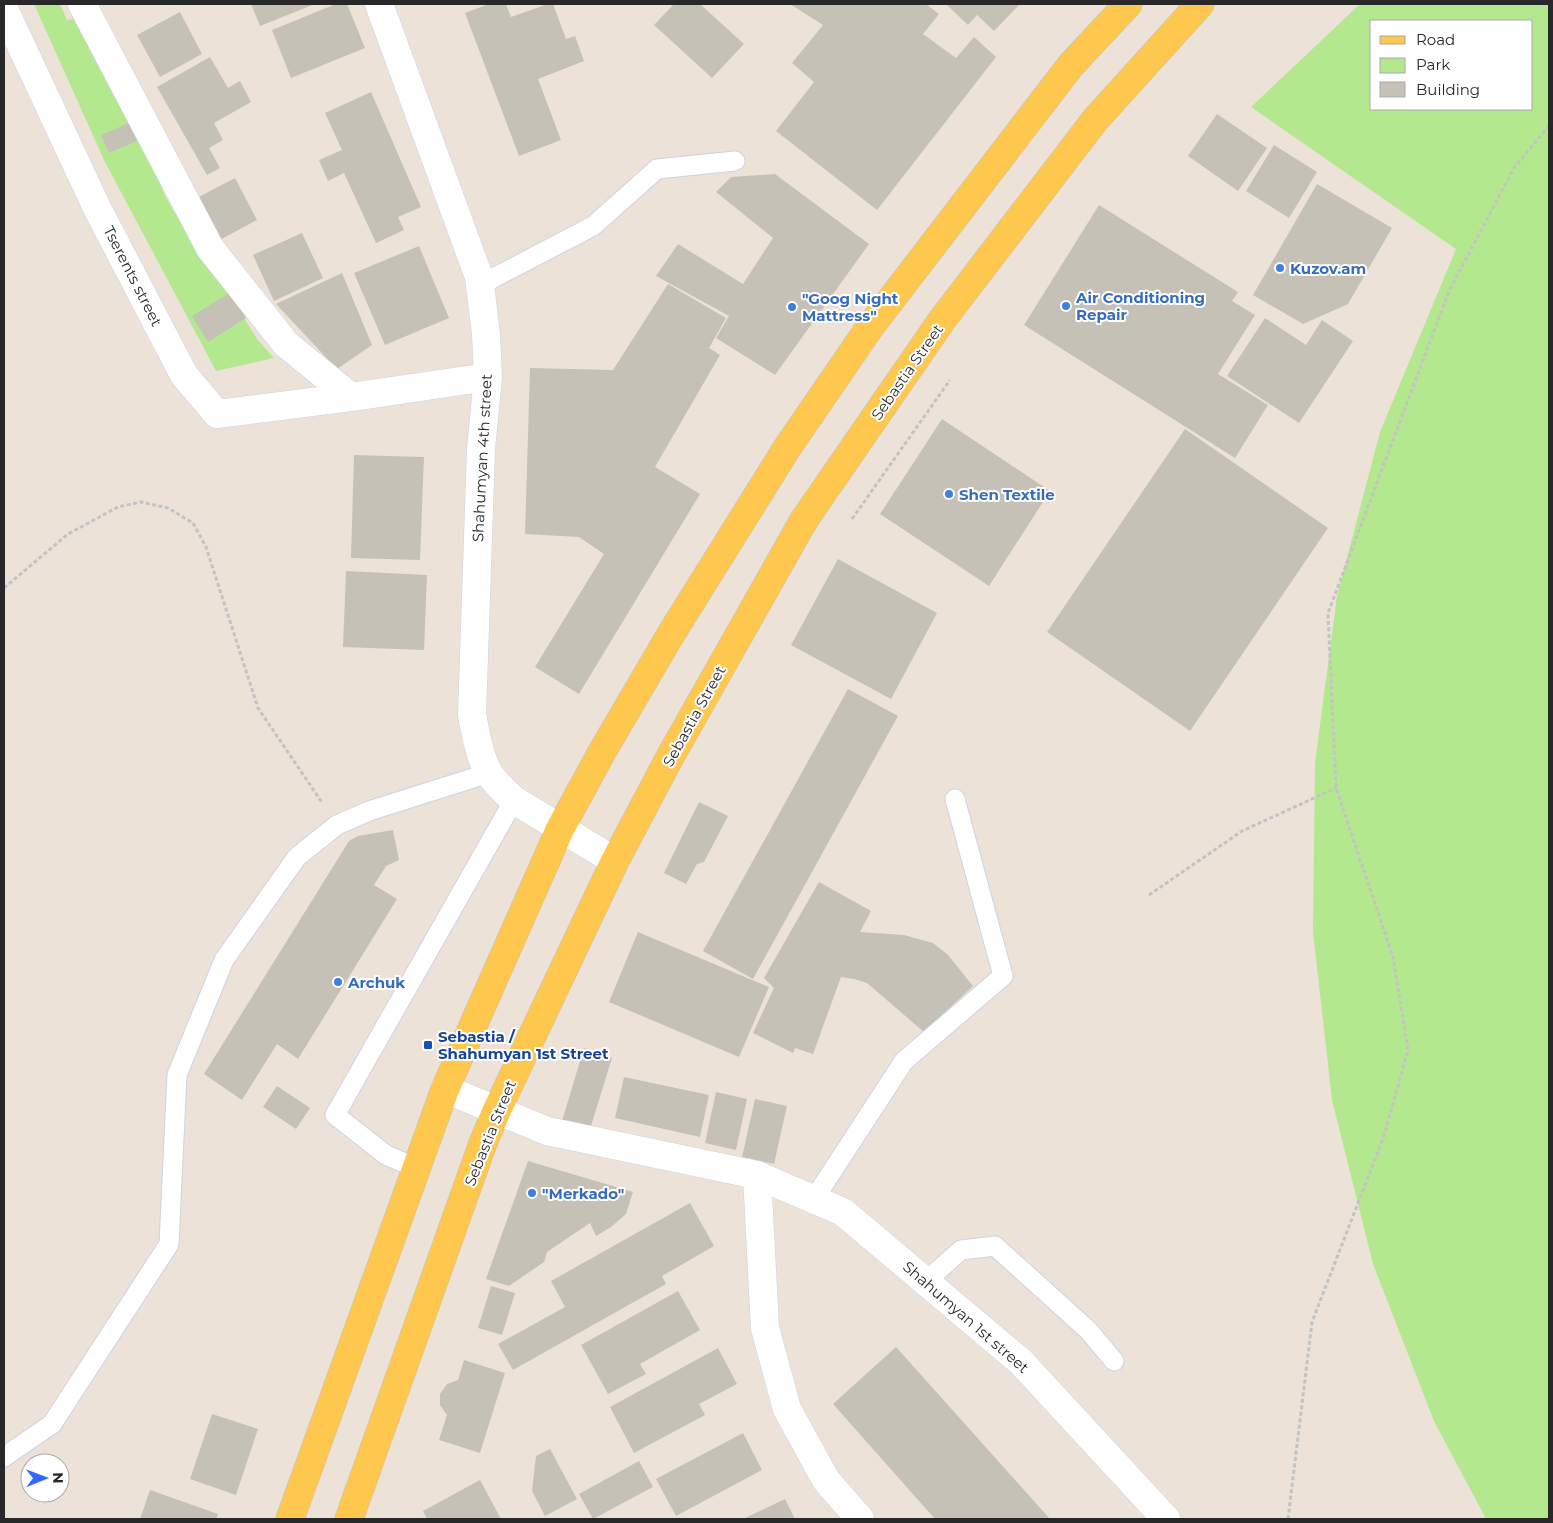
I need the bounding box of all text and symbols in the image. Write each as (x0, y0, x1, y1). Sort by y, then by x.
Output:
legend (1370, 20, 1533, 110)
text: Road (1416, 30, 1455, 49)
text: Park (1416, 55, 1450, 74)
text: Building (1416, 80, 1480, 99)
street label: Tserents street (100, 223, 166, 329)
place label: Kuzov.am (1290, 259, 1366, 278)
marker: Kuzov.am (1274, 262, 1286, 274)
place label: Air Conditioning Repair (1075, 288, 1205, 324)
place label: "Goog Night Mattress" (802, 289, 899, 325)
marker: Air Conditioning Repair (1060, 300, 1072, 312)
marker: "Goog Night Mattress" (786, 301, 798, 313)
street label: Sebastia Street (867, 320, 947, 424)
street label: Shahumyan 4th street (468, 373, 496, 543)
place label: Shen Textile (959, 485, 1055, 504)
marker: Shen Textile (943, 488, 955, 500)
street label: Sebastia Street (658, 662, 730, 770)
place label: Archuk (347, 973, 405, 992)
marker: Archuk (332, 976, 344, 988)
place label: Sebastia / Shahumyan 1st Street (438, 1027, 609, 1063)
marker: Sebastia / Shahumyan 1st Street (422, 1039, 434, 1051)
street label: Sebastia Street (460, 1077, 520, 1189)
place label: "Merkado" (542, 1184, 624, 1203)
marker: "Merkado" (526, 1187, 538, 1199)
street label: Shahumyan 1st street (899, 1257, 1033, 1377)
north arrow (20, 1453, 70, 1503)
text: N (49, 1472, 67, 1484)

